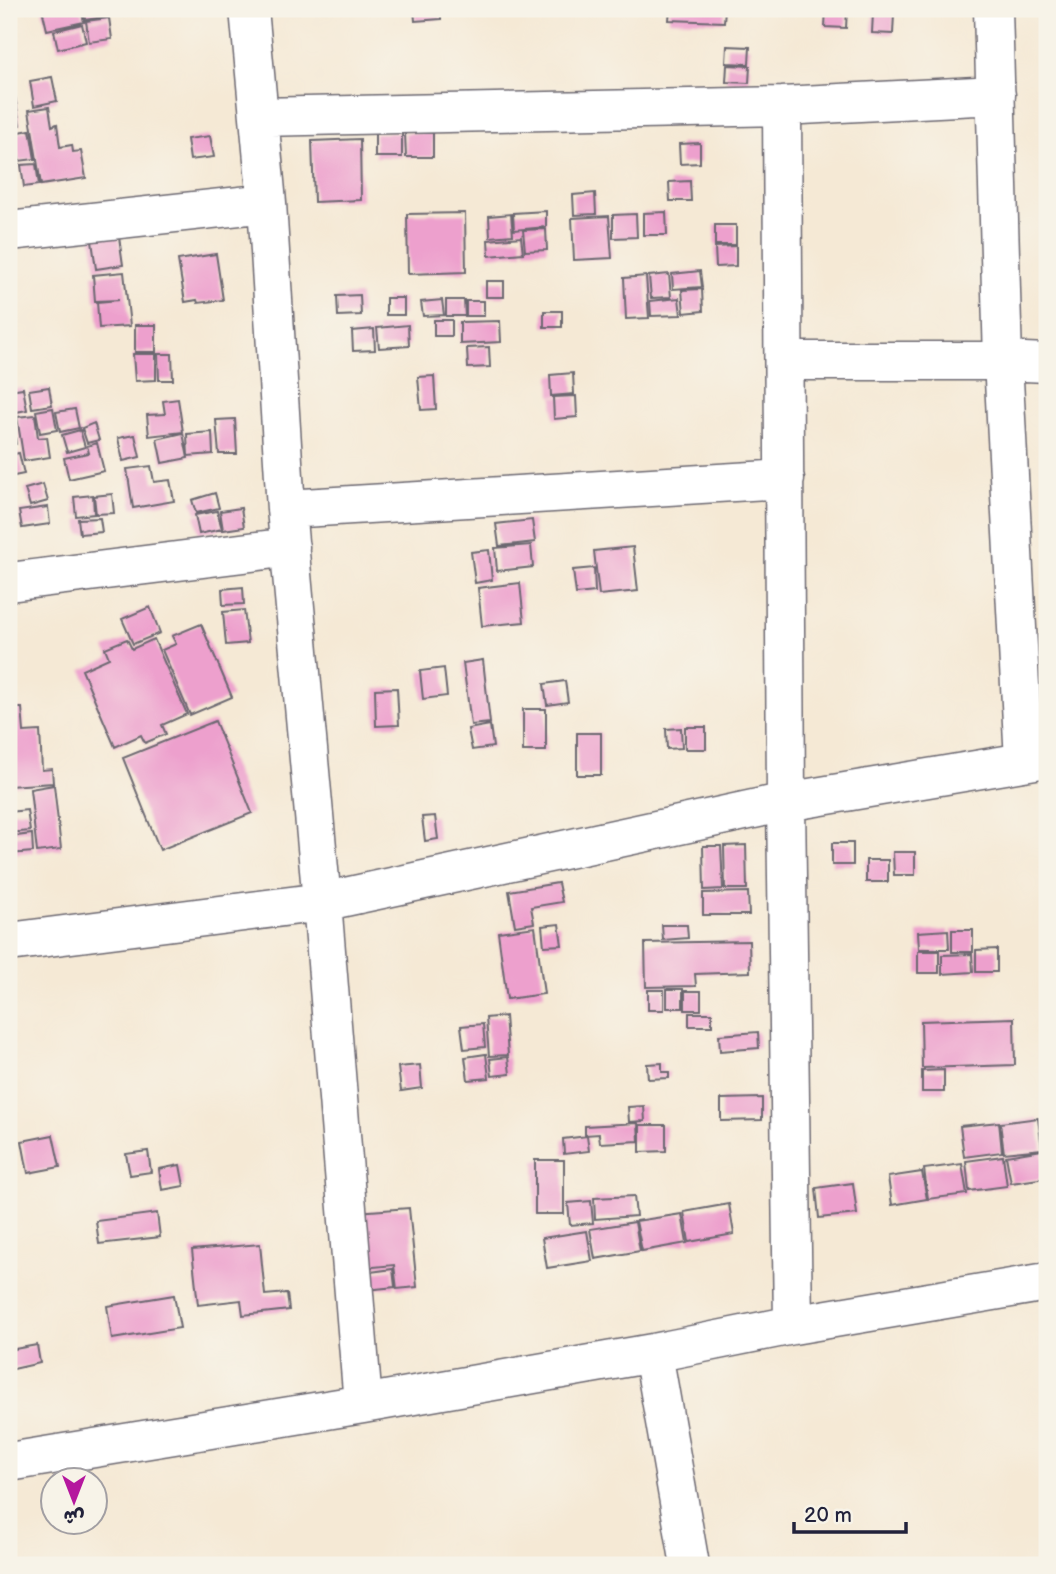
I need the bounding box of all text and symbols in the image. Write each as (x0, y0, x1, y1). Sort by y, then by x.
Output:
north arrow (38, 1466, 108, 1536)
scale bar (794, 1490, 906, 1534)
text: 20 m (804, 1503, 852, 1528)
text: ش (63, 1505, 84, 1528)

